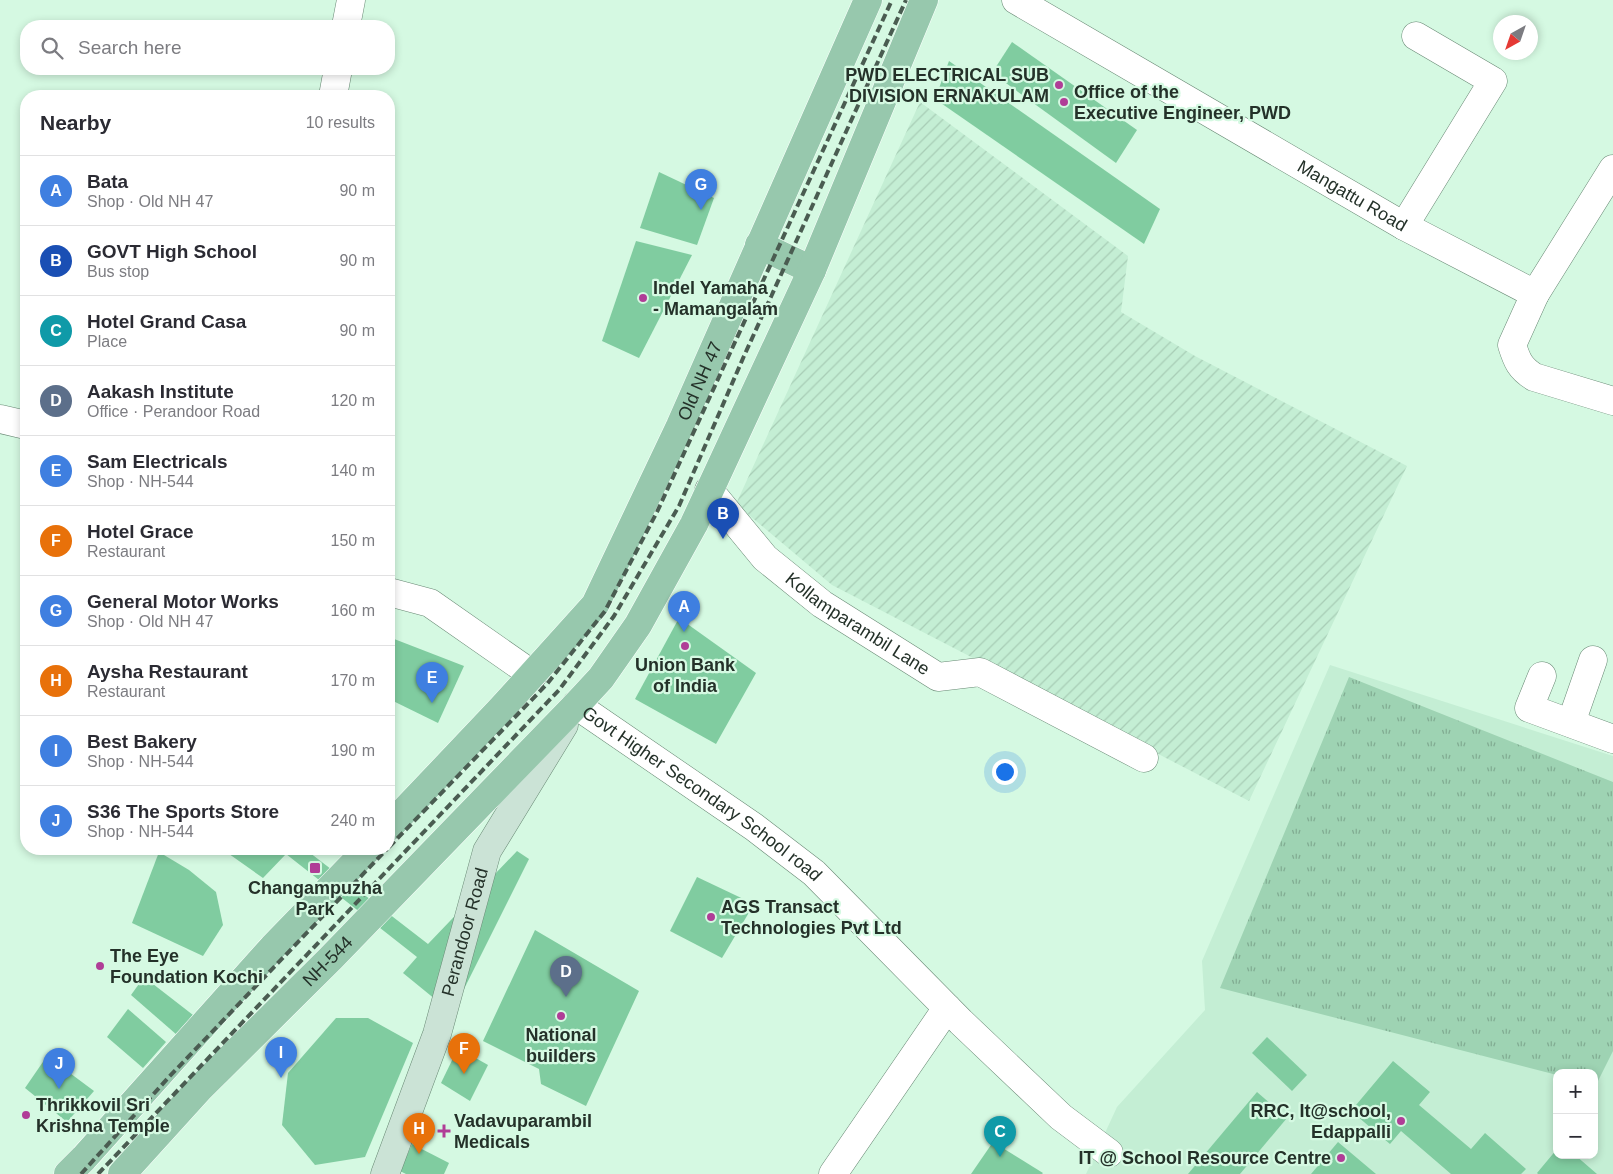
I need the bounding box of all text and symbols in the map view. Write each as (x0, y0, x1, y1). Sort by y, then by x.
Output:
north arrow (1493, 15, 1538, 60)
search box (20, 20, 395, 75)
icon: search (38, 34, 66, 62)
text: Search here (78, 37, 182, 58)
place label: PWD ELECTRICAL SUB DIVISION ERNAKULAM (845, 65, 1049, 106)
marker: PWD ELECTRICAL SUB DIVISION ERNAKULAM (1053, 79, 1065, 91)
place label: Office of the Executive Engineer, PWD (1074, 82, 1291, 123)
marker: Office of the Executive Engineer, PWD (1058, 96, 1070, 108)
text: Nearby (40, 111, 111, 134)
text: 10 results (306, 114, 375, 131)
street label: Mangattu Road (1294, 156, 1410, 235)
pin: G (685, 169, 717, 210)
text: Bata (87, 171, 128, 192)
text: A (50, 182, 62, 199)
text: 90 m (339, 182, 375, 199)
text: Shop · Old NH 47 (87, 193, 213, 210)
text: GOVT High School (87, 241, 257, 262)
text: B (50, 252, 62, 269)
text: 90 m (339, 252, 375, 269)
text: Bus stop (87, 263, 149, 280)
place label: Indel Yamaha - Mamangalam (653, 278, 778, 319)
marker: Indel Yamaha - Mamangalam (637, 292, 649, 304)
text: Hotel Grand Casa (87, 311, 246, 332)
text: C (50, 322, 62, 339)
text: 90 m (339, 322, 375, 339)
text: Place (87, 333, 127, 350)
street label: Old NH 47 (674, 339, 726, 424)
text: Aakash Institute (87, 381, 234, 402)
text: D (50, 392, 62, 409)
text: 120 m (331, 392, 375, 409)
text: Office · Perandoor Road (87, 403, 260, 420)
text: Sam Electricals (87, 451, 227, 472)
text: E (51, 462, 61, 479)
text: 140 m (331, 462, 375, 479)
text: Shop · NH-544 (87, 473, 194, 490)
pin: B (707, 498, 739, 539)
text: Hotel Grace (87, 521, 194, 542)
text: F (51, 532, 61, 549)
text: 150 m (331, 532, 375, 549)
text: Restaurant (87, 543, 165, 560)
street label: Kollamparambil Lane (782, 569, 933, 679)
text: General Motor Works (87, 591, 279, 612)
pin: A (668, 591, 700, 632)
text: G (50, 602, 62, 619)
text: 160 m (331, 602, 375, 619)
text: Shop · Old NH 47 (87, 613, 213, 630)
marker: Union Bank of India (679, 640, 691, 652)
place label: Union Bank of India (635, 655, 736, 696)
text: Aysha Restaurant (87, 661, 248, 682)
pin: E (416, 662, 448, 703)
text: H (50, 672, 62, 689)
text: 170 m (331, 672, 375, 689)
text: Restaurant (87, 683, 165, 700)
street label: Govt Higher Secondary School road (578, 702, 826, 885)
text: Best Bakery (87, 731, 197, 752)
text: I (54, 742, 58, 759)
text: 190 m (331, 742, 375, 759)
text: Shop · NH-544 (87, 753, 194, 770)
your location (992, 759, 1018, 785)
text: S36 The Sports Store (87, 801, 279, 822)
text: J (52, 812, 60, 829)
text: 240 m (331, 812, 375, 829)
text: Shop · NH-544 (87, 823, 194, 840)
marker: Changampuzha Park (308, 861, 322, 875)
street label: Perandoor Road (438, 866, 492, 998)
place label: Changampuzha Park (248, 878, 383, 919)
place label: AGS Transact Technologies Pvt Ltd (721, 897, 902, 938)
marker: AGS Transact Technologies Pvt Ltd (705, 911, 717, 923)
street label: NH-544 (299, 932, 357, 990)
place label: The Eye Foundation Kochi (110, 946, 263, 987)
pin: D (550, 956, 582, 997)
marker: The Eye Foundation Kochi (94, 960, 106, 972)
marker: National builders (555, 1010, 567, 1022)
place label: National builders (525, 1025, 597, 1066)
pin: F (448, 1033, 480, 1074)
pin: I (265, 1037, 297, 1078)
pin: J (43, 1048, 75, 1089)
map controls (1553, 1069, 1598, 1159)
button: + (1553, 1069, 1598, 1114)
place label: Thrikkovil Sri Krishna Temple (36, 1095, 170, 1136)
place label: RRC, It@school, Edappalli (1250, 1101, 1391, 1142)
marker: Thrikkovil Sri Krishna Temple (20, 1109, 32, 1121)
place label: Vadavuparambil Medicals (454, 1111, 592, 1152)
pin: H (403, 1113, 435, 1154)
button: − (1553, 1114, 1598, 1159)
marker: RRC, It@school, Edappalli (1395, 1115, 1407, 1127)
pin: C (984, 1116, 1016, 1157)
marker: Vadavuparambil Medicals (438, 1125, 450, 1137)
place label: IT @ School Resource Centre (1078, 1148, 1331, 1168)
marker: IT @ School Resource Centre (1335, 1152, 1347, 1164)

